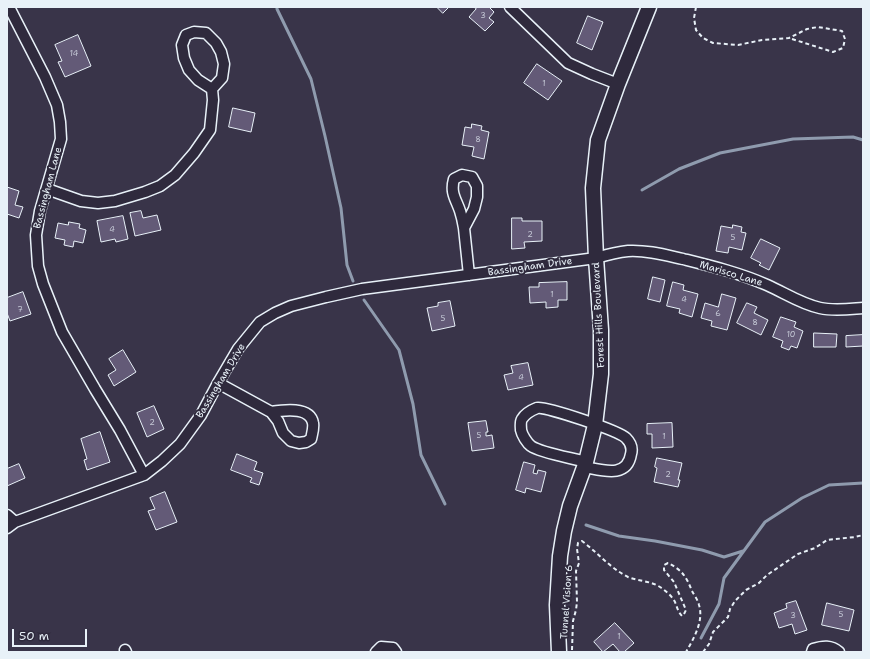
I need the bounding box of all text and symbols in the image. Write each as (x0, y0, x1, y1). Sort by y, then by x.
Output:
house number: 3 (480, 11, 486, 21)
house number: 14 (70, 49, 78, 59)
house number: 1 (542, 79, 546, 89)
house number: 8 (475, 135, 481, 145)
street label: Bassingham Lane (31, 146, 65, 230)
house number: 4 (109, 225, 115, 235)
house number: 2 (527, 230, 533, 240)
house number: 5 (731, 233, 735, 243)
street label: Bassingham Drive (487, 255, 573, 279)
street label: Marisco Lane (698, 259, 764, 289)
street label: Forest Hills Boulevard (590, 262, 608, 368)
house number: 1 (550, 290, 554, 300)
house number: 4 (681, 295, 687, 305)
house number: 7 (17, 305, 23, 315)
house number: 6 (715, 309, 721, 319)
house number: 5 (441, 314, 445, 324)
house number: 8 (752, 318, 758, 328)
house number: 10 (787, 330, 795, 340)
street label: Bassingham Drive (194, 341, 248, 421)
house number: 4 (518, 373, 524, 383)
house number: 2 (149, 418, 155, 428)
house number: 5 (477, 431, 481, 441)
house number: 1 (662, 432, 666, 442)
house number: 2 (665, 470, 671, 480)
street label: Tunnel Vision 6 (558, 564, 576, 640)
house number: 5 (839, 610, 843, 620)
house number: 3 (790, 611, 796, 621)
scale bar (14, 621, 89, 647)
text: 50 m (19, 628, 49, 644)
house number: 1 (617, 632, 621, 642)

